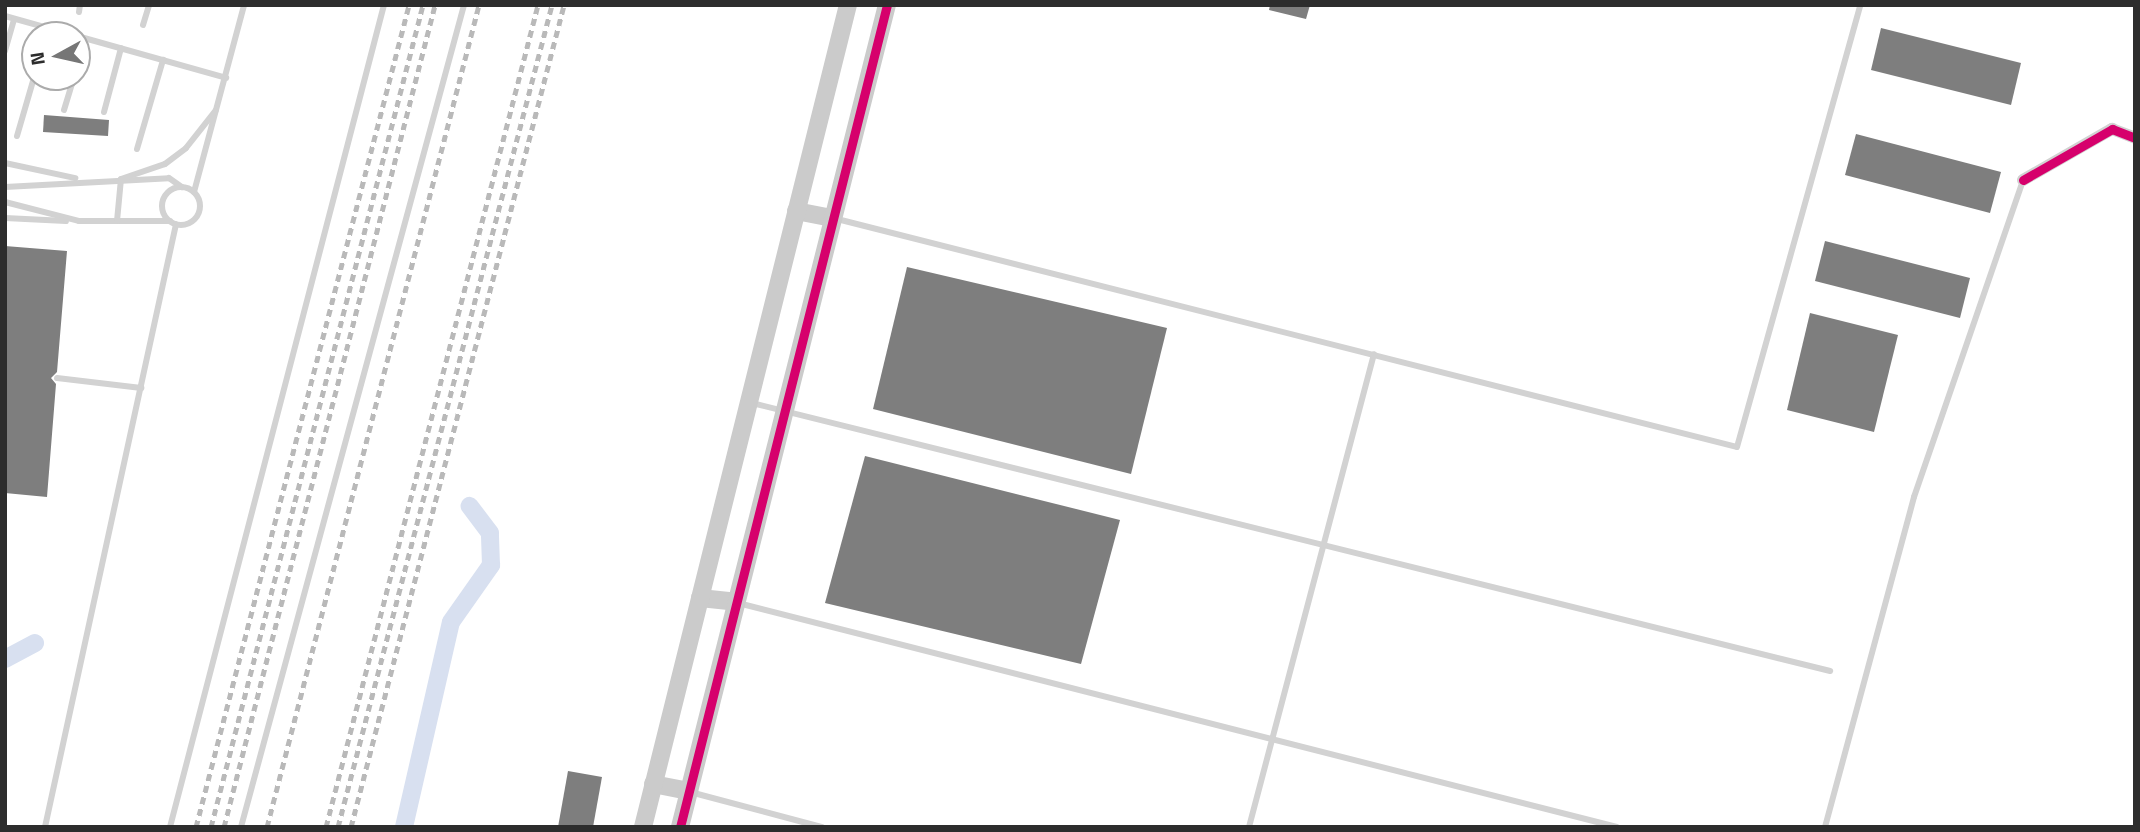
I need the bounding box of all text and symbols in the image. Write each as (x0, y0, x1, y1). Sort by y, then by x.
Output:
north arrow (21, 21, 91, 91)
text: N (21, 50, 52, 67)

